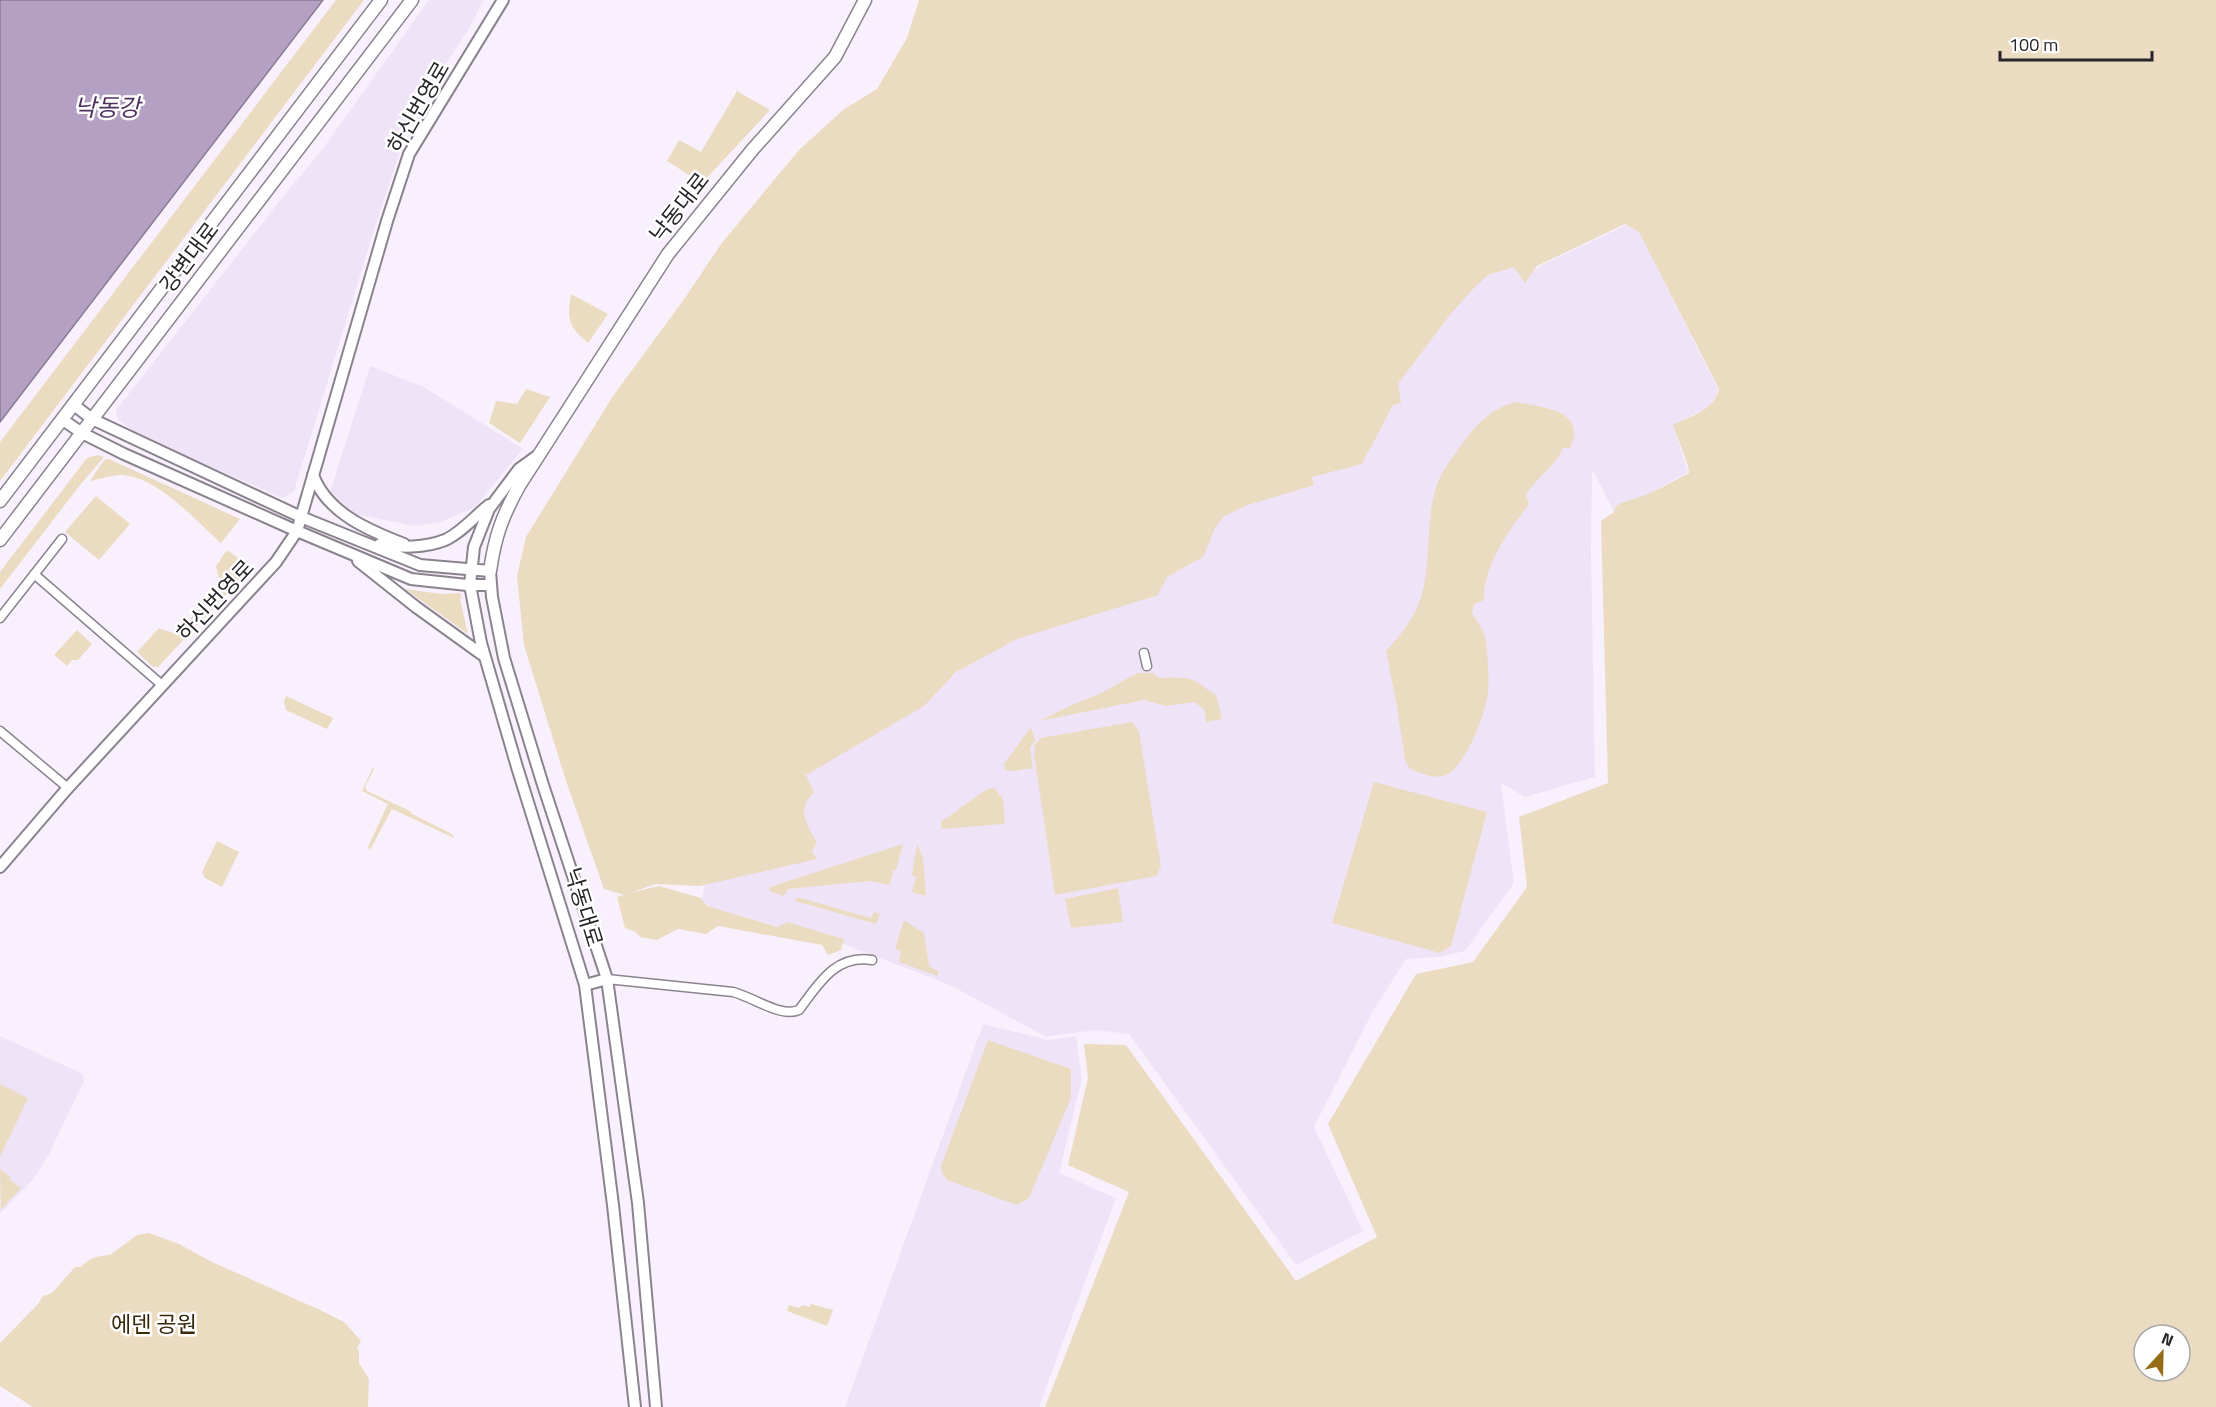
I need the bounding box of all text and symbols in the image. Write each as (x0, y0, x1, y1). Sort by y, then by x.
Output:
scale bar (2000, 24, 2152, 62)
text: 100 m (2009, 31, 2058, 58)
street label: 하신번영로 (378, 55, 458, 159)
water label: 낙동강 (74, 89, 143, 125)
street label: 낙동대로 (641, 165, 717, 249)
street label: 강변대로 (151, 214, 227, 300)
street label: 하신번영로 (168, 551, 262, 649)
street label: 낙동대로 (556, 863, 612, 951)
park label: 에덴 공원 (111, 1307, 197, 1341)
north arrow (2132, 1323, 2192, 1383)
text: N (2158, 1326, 2177, 1352)

